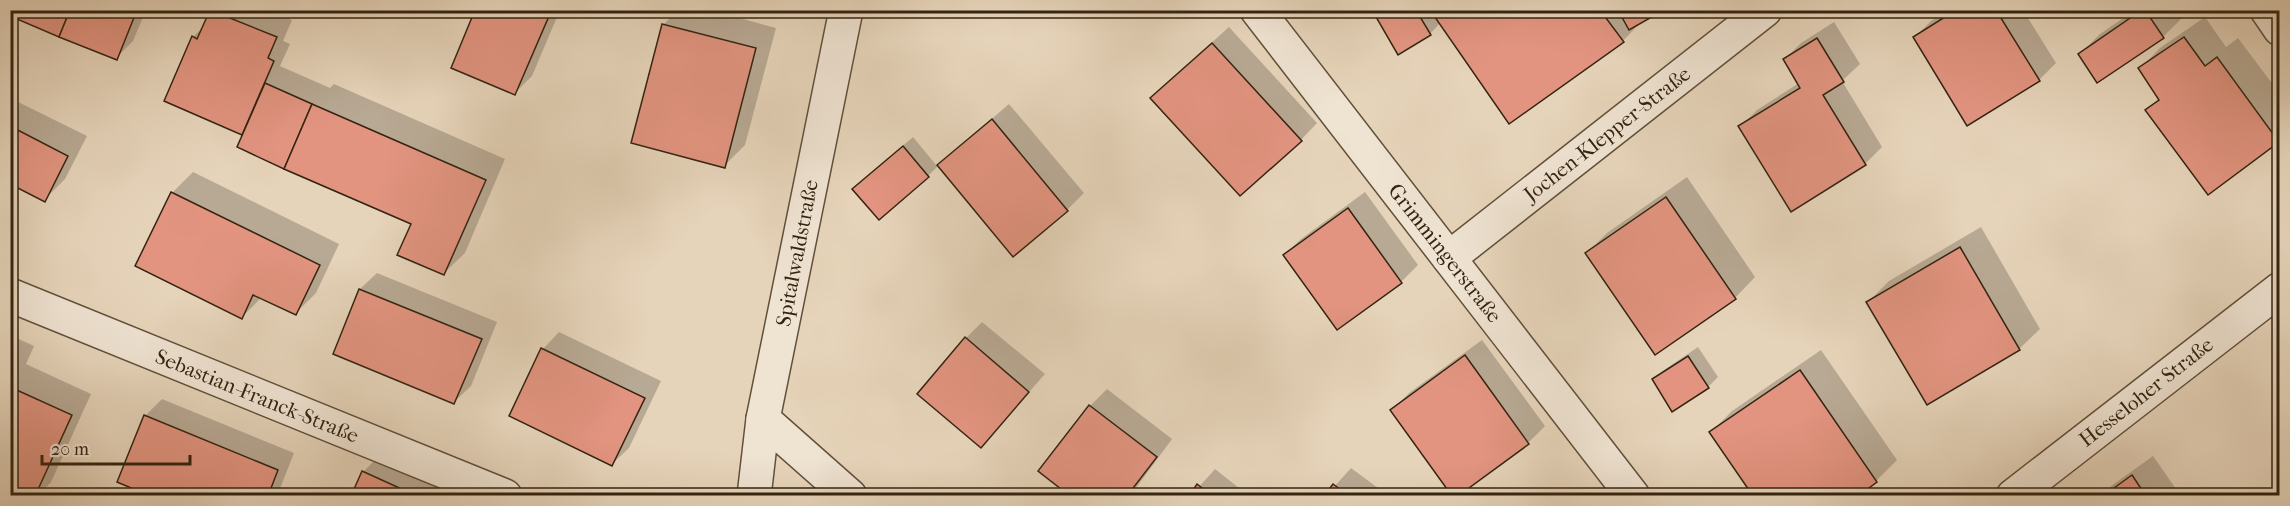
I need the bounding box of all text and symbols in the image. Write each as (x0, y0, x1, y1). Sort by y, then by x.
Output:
street label: Jochen-Klepper-Straße (1517, 62, 1695, 208)
street label: Spitalwaldstraße (771, 178, 823, 328)
street label: Grimmingerstraße (1383, 179, 1507, 327)
street label: Hesseloher Straße (2074, 332, 2218, 452)
street label: Sebastian-Franck-Straße (152, 344, 362, 448)
scale bar (42, 428, 190, 466)
text: 20 m (51, 439, 89, 460)

